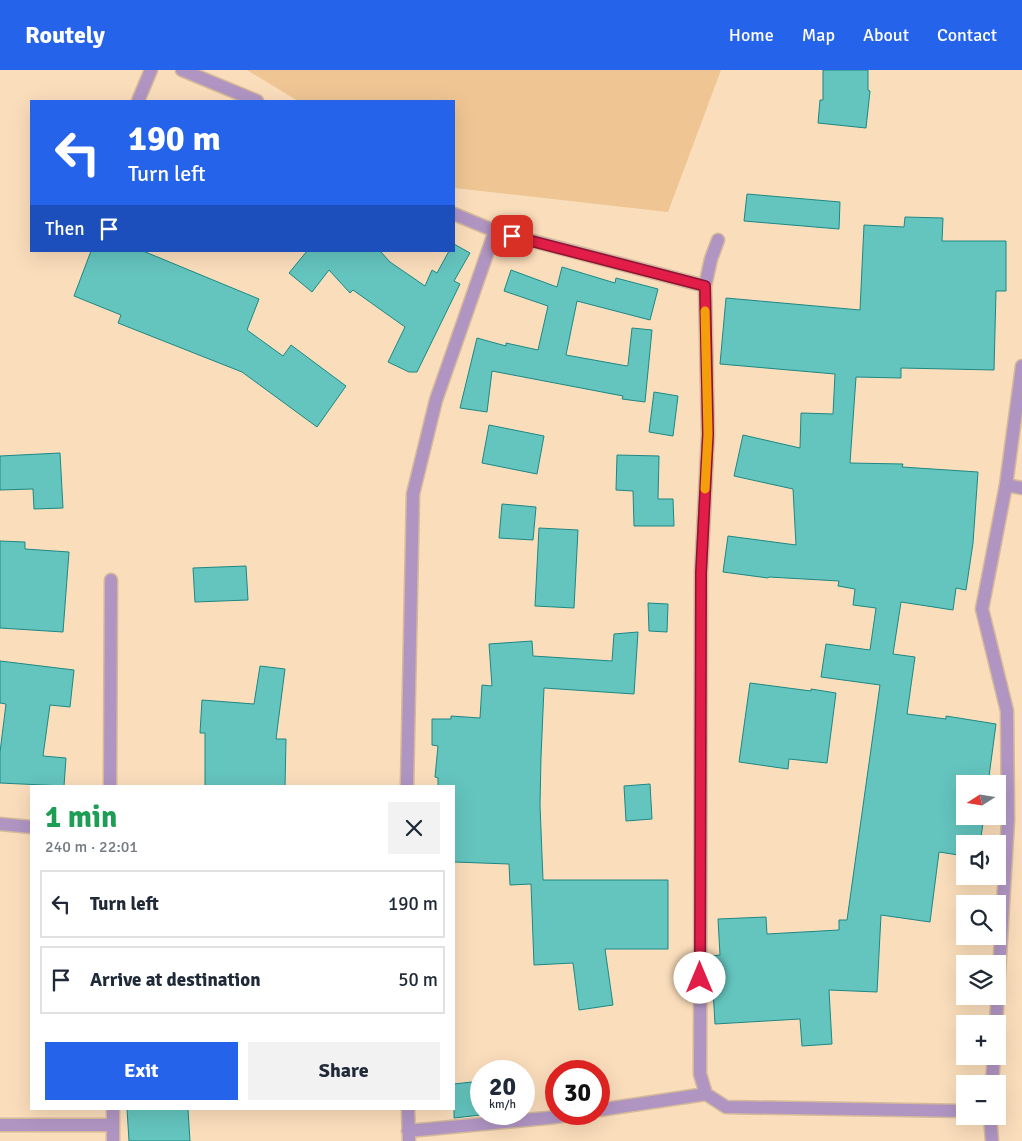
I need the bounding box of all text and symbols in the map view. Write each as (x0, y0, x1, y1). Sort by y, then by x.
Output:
text: Routely (25, 20, 105, 50)
text: Home (729, 24, 774, 46)
text: Map (802, 24, 835, 46)
text: About (863, 24, 909, 46)
text: Contact (937, 24, 997, 46)
text: 190 m (128, 117, 221, 160)
icon: left (45, 120, 110, 185)
text: Turn left (128, 160, 206, 187)
icon: arrive (95, 215, 123, 243)
pin (491, 215, 533, 257)
text: Then (45, 217, 85, 241)
icon: arrive (498, 222, 526, 250)
north arrow (956, 775, 1006, 825)
map controls (956, 775, 1006, 1125)
text: 1 min (45, 799, 117, 836)
button: close (388, 802, 440, 854)
button: sound (956, 835, 1006, 885)
text: 240 m · 22:01 (45, 837, 138, 857)
icon: left (47, 890, 75, 918)
text: Turn left (90, 892, 159, 916)
text: 190 m (388, 892, 438, 916)
button: search (956, 895, 1006, 945)
position arrow (673, 951, 725, 1003)
button: layers (956, 955, 1006, 1005)
icon: arrive (47, 966, 75, 994)
text: Arrive at destination (90, 968, 261, 992)
text: 50 m (398, 968, 438, 992)
button: + (956, 1015, 1006, 1065)
button: Exit (45, 1042, 238, 1100)
button: Share (248, 1042, 440, 1100)
speed limit sign: 30 (545, 1060, 610, 1125)
text: 20 (489, 1071, 516, 1102)
button: − (956, 1075, 1006, 1125)
text: km/h (489, 1097, 516, 1112)

